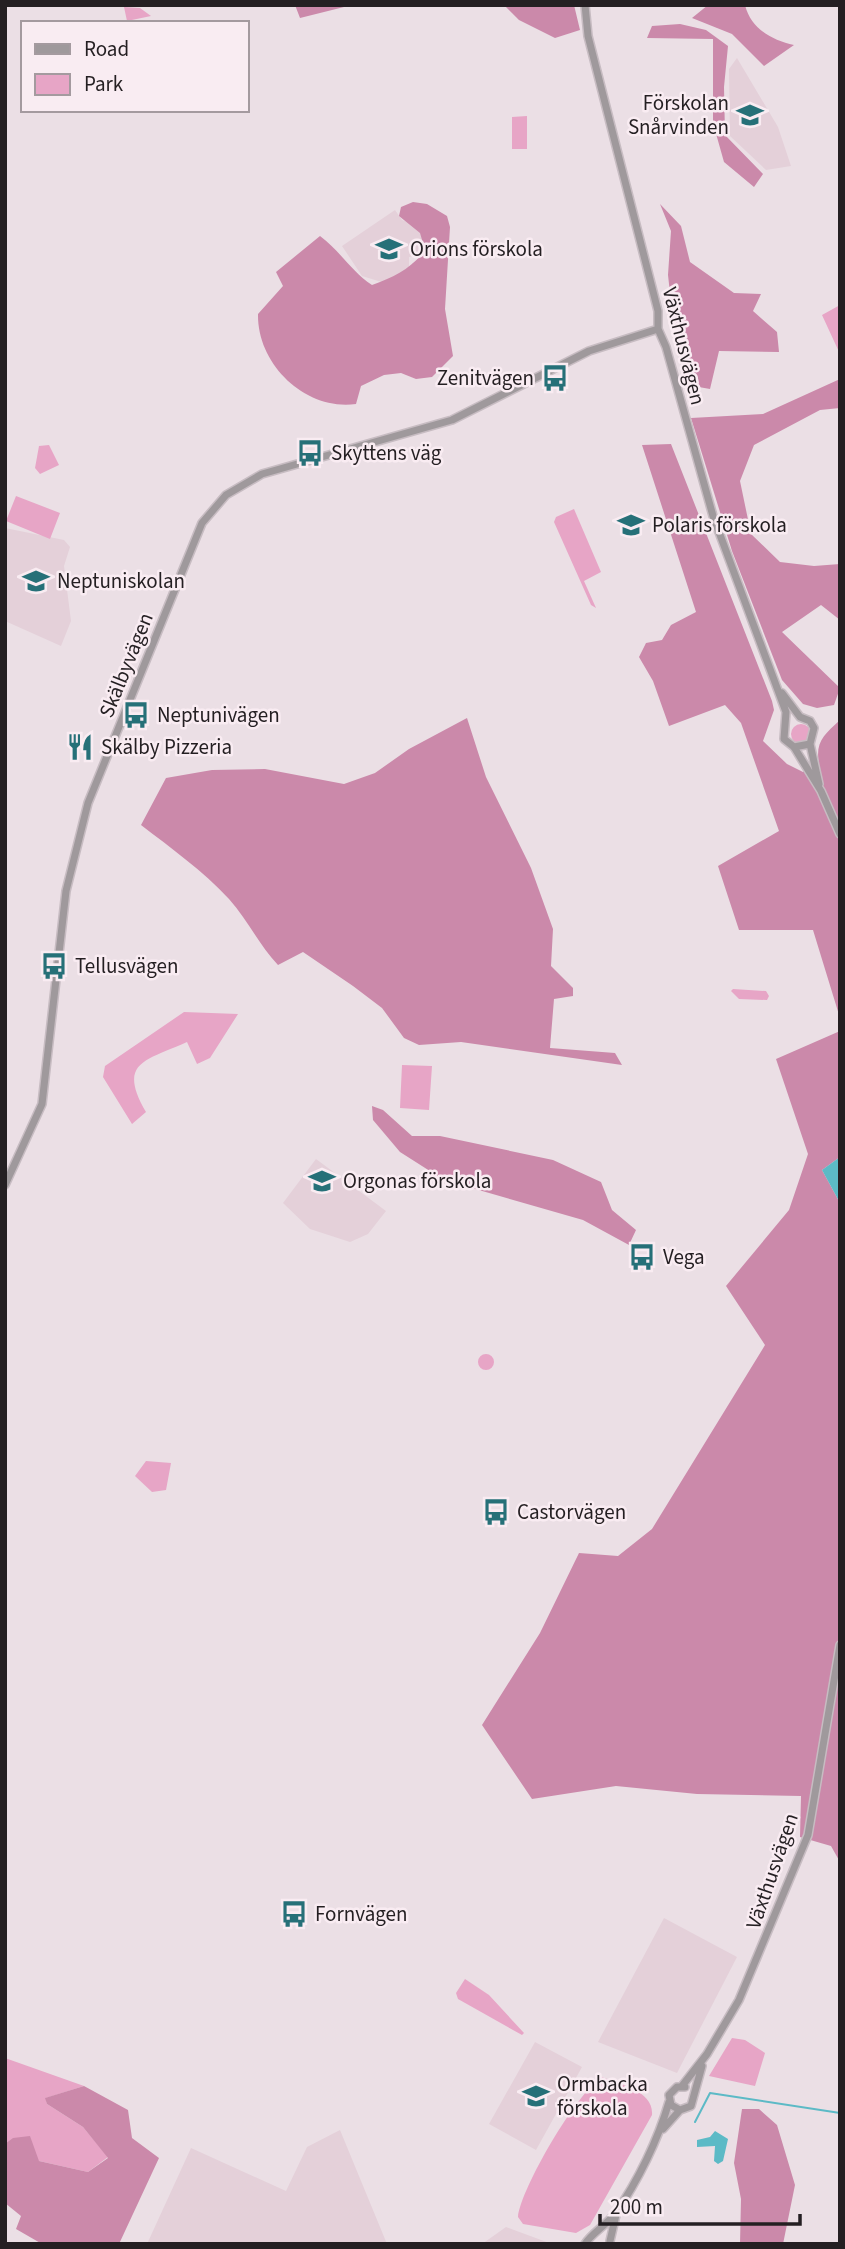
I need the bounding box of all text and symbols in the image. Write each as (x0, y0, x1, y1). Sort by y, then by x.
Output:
legend (21, 21, 248, 112)
text: Road (84, 34, 129, 64)
text: Park (84, 69, 124, 99)
place label: Förskolan Snårvinden (628, 88, 729, 142)
school or university icon: Förskolan Snårvinden (735, 100, 765, 130)
school or university icon: Orions förskola (374, 234, 404, 264)
place label: Orions förskola (410, 234, 543, 264)
street label: Växthusvägen (655, 284, 713, 408)
place label: Zenitvägen (437, 363, 534, 393)
bus stop icon: Zenitvägen (540, 363, 570, 393)
bus stop icon: Skyttens väg (295, 438, 325, 468)
place label: Skyttens väg (331, 438, 442, 468)
school or university icon: Polaris förskola (616, 510, 646, 540)
place label: Polaris förskola (652, 510, 787, 540)
school or university icon: Neptuniskolan (21, 566, 51, 596)
place label: Neptuniskolan (57, 566, 185, 596)
street label: Skälbyvägen (91, 608, 161, 722)
bus stop icon: Neptunivägen (121, 700, 151, 730)
place label: Neptunivägen (157, 700, 280, 730)
restaurant icon: Skälby Pizzeria (65, 732, 95, 762)
place label: Skälby Pizzeria (101, 732, 232, 762)
bus stop icon: Tellusvägen (39, 951, 69, 981)
place label: Tellusvägen (75, 951, 178, 981)
school or university icon: Orgonas förskola (307, 1166, 337, 1196)
place label: Orgonas förskola (343, 1166, 491, 1196)
bus stop icon: Vega (627, 1242, 657, 1272)
place label: Vega (663, 1242, 705, 1272)
bus stop icon: Castorvägen (481, 1497, 511, 1527)
place label: Castorvägen (517, 1497, 626, 1527)
street label: Växthusvägen (738, 1809, 806, 1933)
bus stop icon: Fornvägen (279, 1899, 309, 1929)
place label: Fornvägen (315, 1899, 407, 1929)
place label: Ormbacka förskola (557, 2069, 648, 2123)
school or university icon: Ormbacka förskola (521, 2081, 551, 2111)
scale bar (600, 2182, 800, 2226)
text: 200 m (610, 2192, 663, 2222)

